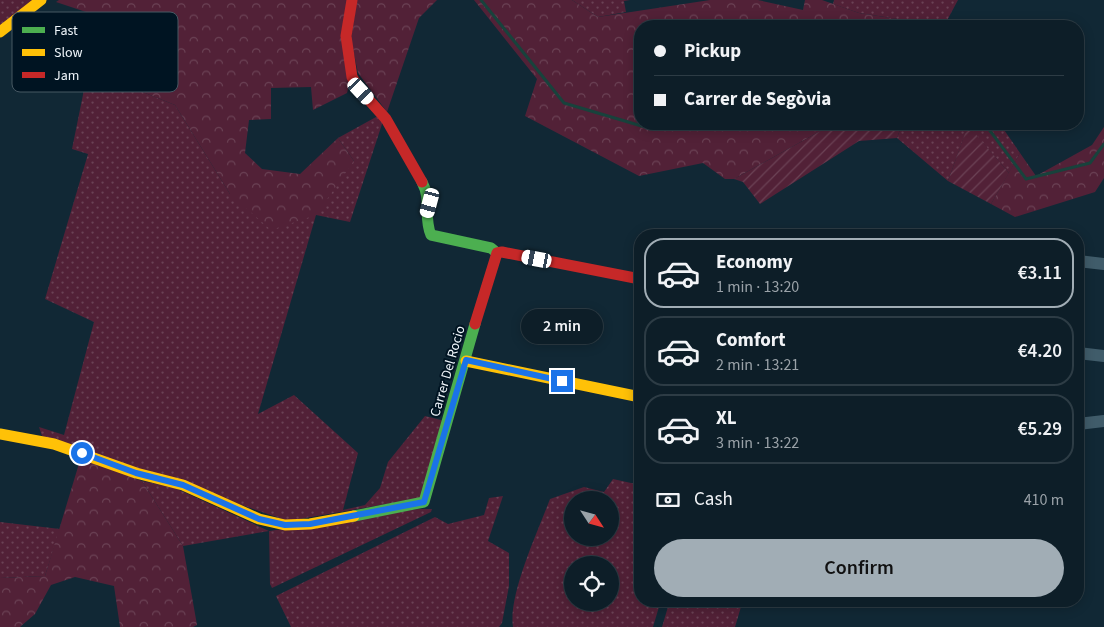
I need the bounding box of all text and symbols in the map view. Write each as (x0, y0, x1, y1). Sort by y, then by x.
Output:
legend (12, 12, 178, 92)
text: Fast (54, 21, 78, 41)
text: Pickup (684, 38, 741, 65)
text: Slow (54, 43, 83, 63)
text: Jam (54, 66, 79, 86)
car (345, 75, 376, 107)
text: Carrer de Segòvia (684, 86, 831, 113)
car (418, 187, 441, 219)
car (520, 249, 553, 269)
text: Economy (716, 249, 793, 276)
icon: car (656, 251, 701, 296)
text: €3.11 (1018, 260, 1062, 287)
text: 1 min · 13:20 (716, 276, 799, 298)
callout: 2 min (521, 308, 603, 344)
text: 2 min (543, 315, 581, 337)
street label: Carrer Del Rocio (425, 323, 471, 419)
text: Comfort (716, 327, 786, 354)
icon: car (656, 329, 701, 374)
text: €4.20 (1018, 338, 1062, 365)
text: 2 min · 13:21 (716, 354, 799, 376)
route end (551, 370, 573, 392)
text: XL (716, 405, 737, 432)
icon: car (656, 407, 701, 452)
text: €5.29 (1018, 416, 1062, 443)
text: 3 min · 13:22 (716, 432, 799, 454)
route start (71, 442, 93, 464)
icon: cash (654, 486, 682, 514)
text: Cash (694, 486, 733, 513)
text: 410 m (1024, 489, 1064, 511)
north arrow (564, 491, 619, 546)
map controls (564, 491, 619, 611)
button: Confirm (654, 539, 1064, 597)
button: locate (564, 556, 619, 611)

